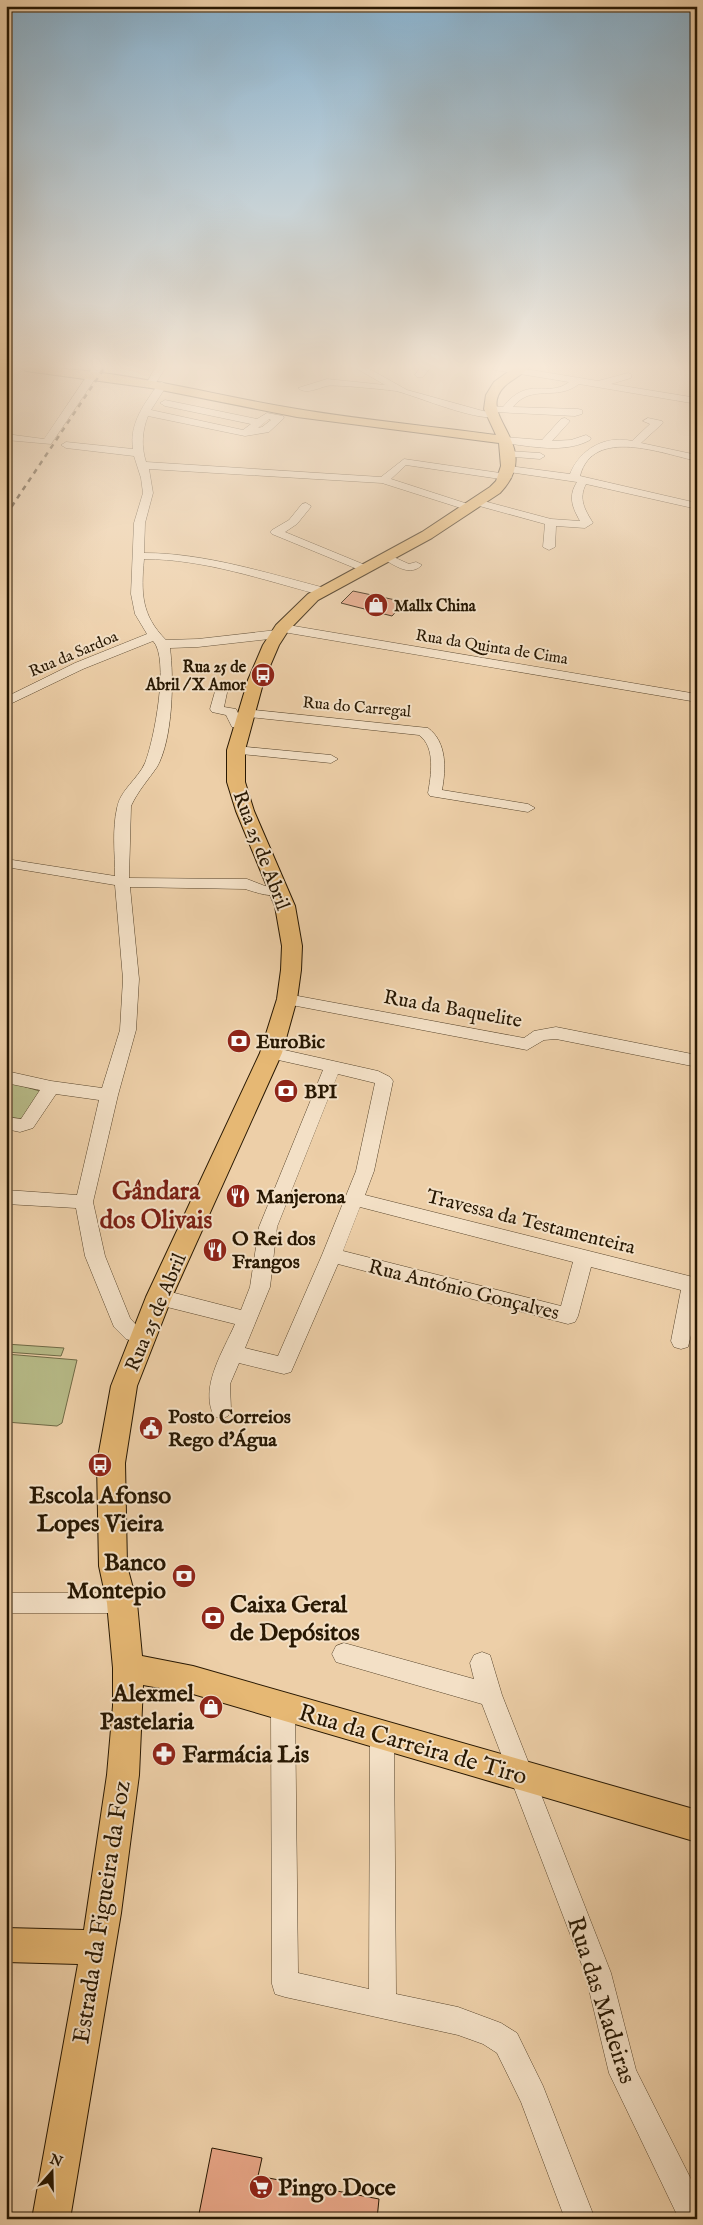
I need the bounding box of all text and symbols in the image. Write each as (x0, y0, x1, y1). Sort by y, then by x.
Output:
shop icon: Mallx China (363, 592, 389, 618)
place label: Mallx China (394, 597, 477, 617)
street label: Rua da Quinta de Cima (414, 626, 569, 670)
street label: Rua da Sardoa (26, 627, 121, 683)
place label: Rua 25 de Abril / X Amor (145, 658, 247, 696)
bus stop icon: Rua 25 de Abril / X Amor (250, 662, 276, 688)
street label: Rua do Carregal (302, 693, 413, 723)
street label: Rua 25 de Abril (226, 787, 295, 914)
street label: Rua da Baquelite (381, 985, 524, 1034)
bank icon: EuroBic (226, 1028, 252, 1054)
place label: EuroBic (256, 1030, 325, 1055)
bank icon: BPI (273, 1078, 299, 1104)
place label: BPI (304, 1080, 338, 1105)
district label: Gândara dos Olivais (100, 1176, 212, 1237)
restaurant icon: Manjerona (225, 1183, 251, 1209)
street label: Travessa da Testamenteira (424, 1184, 638, 1261)
place label: Manjerona (256, 1185, 346, 1210)
place label: O Rei dos Frangos (232, 1227, 315, 1275)
restaurant icon: O Rei dos Frangos (202, 1237, 228, 1263)
street label: Rua 25 de Abril (120, 1249, 193, 1375)
street label: Rua António Gonçalves (366, 1255, 562, 1326)
place label: Posto Correios Rego d'Água (168, 1405, 291, 1453)
public building icon: Posto Correios Rego d'Água (138, 1415, 164, 1441)
bus stop icon: Escola Afonso Lopes Vieira (87, 1452, 113, 1478)
place label: Escola Afonso Lopes Vieira (29, 1481, 171, 1540)
place label: Banco Montepio (67, 1548, 166, 1607)
bank icon: Banco Montepio (171, 1563, 197, 1589)
place label: Caixa Geral de Depósitos (230, 1590, 360, 1649)
bank icon: Caixa Geral de Depósitos (200, 1605, 226, 1631)
place label: Alexmel Pastelaria (100, 1679, 195, 1738)
shop icon: Alexmel Pastelaria (198, 1694, 224, 1720)
street label: Rua da Carreira de Tiro (295, 1698, 530, 1793)
place label: Farmácia Lis (182, 1740, 310, 1771)
pharmacy icon: Farmácia Lis (151, 1741, 177, 1767)
street label: Estrada da Figueira da Foz (66, 1779, 139, 2046)
street label: Rua das Madeiras (559, 1913, 642, 2088)
north arrow (28, 2148, 78, 2198)
text: N (46, 2150, 65, 2171)
place label: Pingo Doce (278, 2173, 396, 2204)
supermarket icon: Pingo Doce (248, 2174, 274, 2200)

